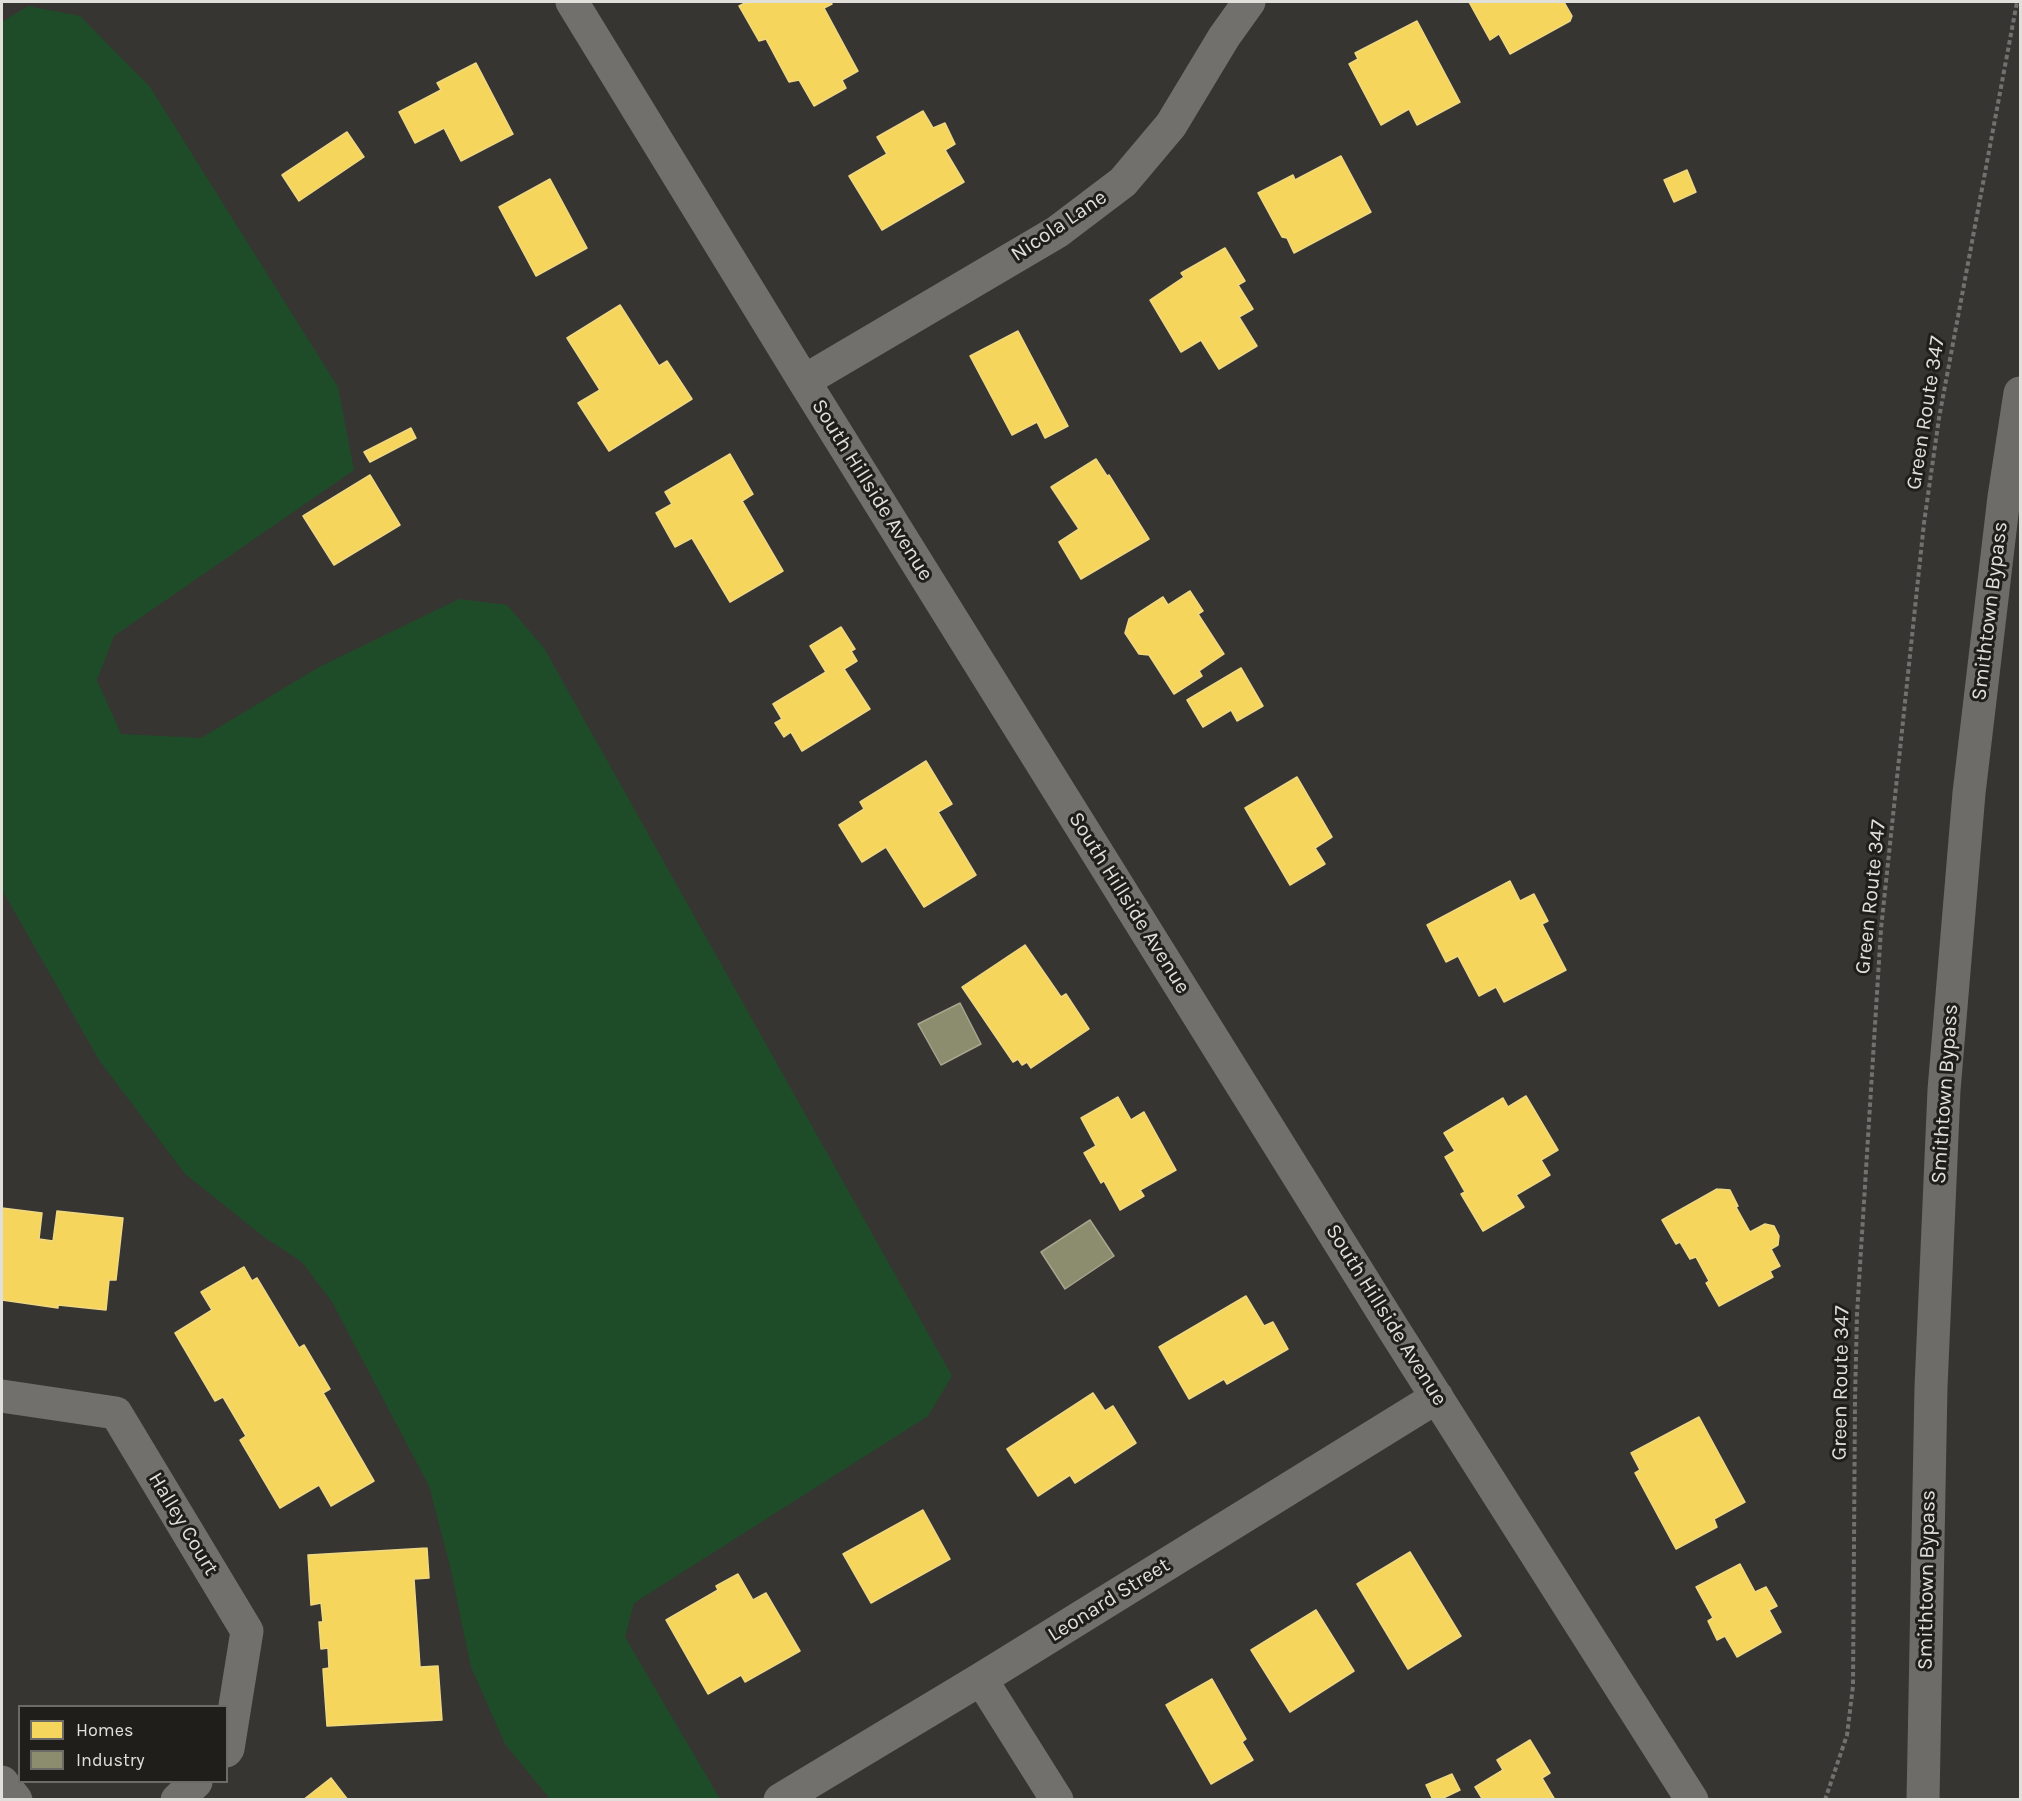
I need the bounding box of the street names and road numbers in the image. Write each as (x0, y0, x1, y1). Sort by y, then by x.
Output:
street label: Nicola Lane (1006, 185, 1112, 267)
street label: Green Route 347 (1901, 334, 1951, 492)
street label: South Hillside Avenue (806, 395, 938, 585)
street label: Smithtown Bypass (1967, 520, 2013, 702)
street label: South Hillside Avenue (1063, 808, 1195, 998)
street label: Green Route 347 (1850, 819, 1892, 975)
street label: Smithtown Bypass (1926, 1003, 1964, 1185)
street label: South Hillside Avenue (1320, 1220, 1452, 1410)
street label: Green Route 347 (1827, 1305, 1855, 1461)
street label: Halley Court (142, 1468, 224, 1580)
street label: Smithtown Bypass (1913, 1490, 1941, 1670)
street label: Leonard Street (1043, 1552, 1175, 1648)

